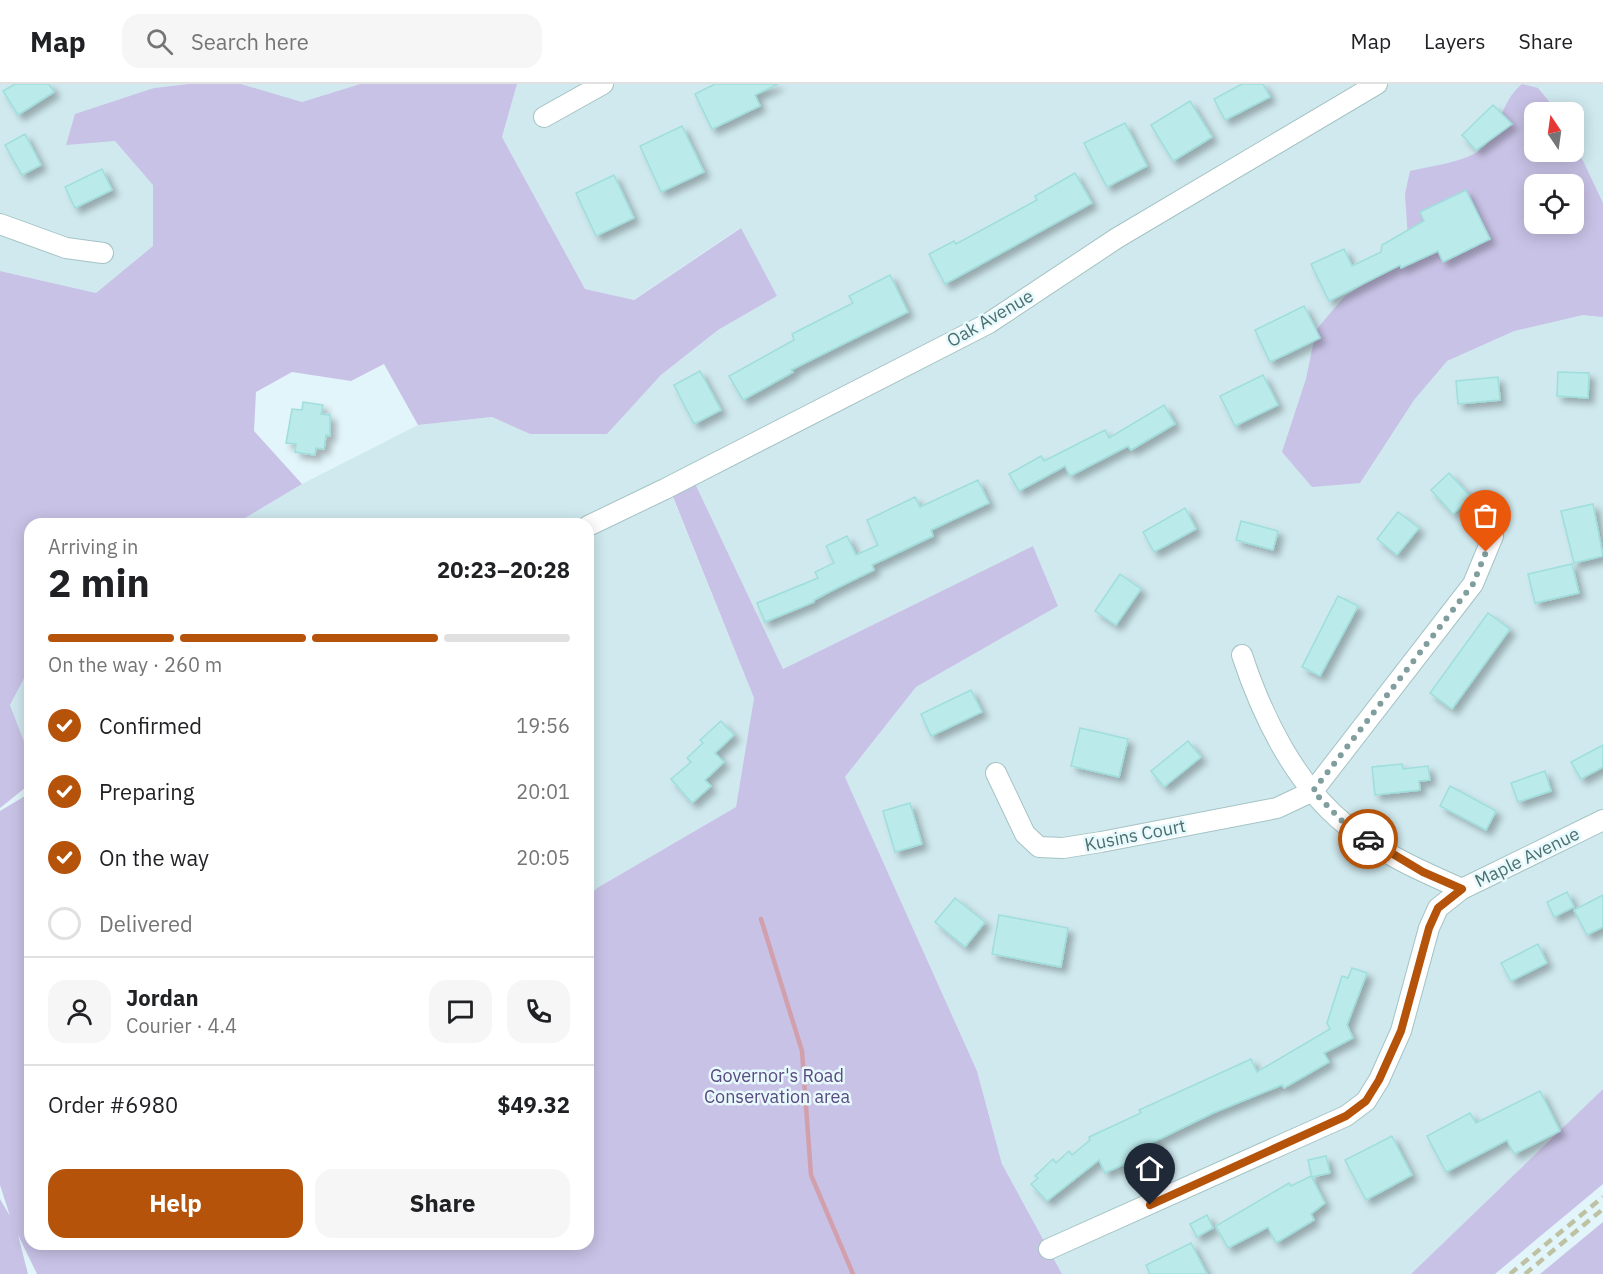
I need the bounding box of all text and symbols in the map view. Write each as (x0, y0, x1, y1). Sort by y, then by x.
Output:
search box (122, 14, 542, 68)
text: Map (30, 23, 86, 60)
icon: search (143, 25, 176, 58)
text: Search here (191, 27, 309, 56)
text: Map (1351, 27, 1391, 55)
text: Layers (1424, 27, 1486, 55)
text: Share (1519, 27, 1573, 55)
north arrow (1524, 102, 1584, 162)
map controls (1524, 102, 1584, 234)
button: locate (1524, 174, 1584, 234)
street label: Oak Avenue (943, 284, 1037, 352)
pin (1460, 490, 1511, 552)
icon: bag (1469, 499, 1502, 532)
text: Arriving in (48, 533, 138, 560)
text: 20:23–20:28 (437, 555, 570, 584)
text: 2 min (48, 557, 150, 608)
text: On the way · 260 m (48, 651, 222, 678)
icon: check (48, 709, 81, 742)
text: Confirmed (99, 711, 202, 740)
text: 19:56 (516, 712, 570, 739)
icon: check (48, 775, 81, 808)
text: Preparing (99, 777, 194, 806)
text: 20:01 (516, 778, 570, 805)
courier (1338, 809, 1398, 869)
street label: Kusins Court (1083, 814, 1187, 856)
street label: Maple Avenue (1471, 822, 1583, 892)
icon: car (1352, 823, 1385, 856)
icon: check (48, 841, 81, 874)
text: On the way (99, 843, 209, 872)
text: 20:05 (516, 844, 570, 871)
text: Delivered (99, 909, 193, 938)
button: person (48, 980, 111, 1043)
button: chat (429, 980, 492, 1043)
button: phone (507, 980, 570, 1043)
text: Jordan (126, 983, 199, 1012)
text: Courier · 4.4 (126, 1012, 237, 1039)
park label: Governor's Road Conservation area (704, 1064, 850, 1108)
text: Order #6980 (48, 1090, 178, 1119)
text: $49.32 (497, 1090, 570, 1119)
pin (1124, 1143, 1175, 1205)
icon: home (1133, 1152, 1166, 1185)
button: Help (48, 1169, 303, 1238)
button: Share (315, 1169, 570, 1238)

